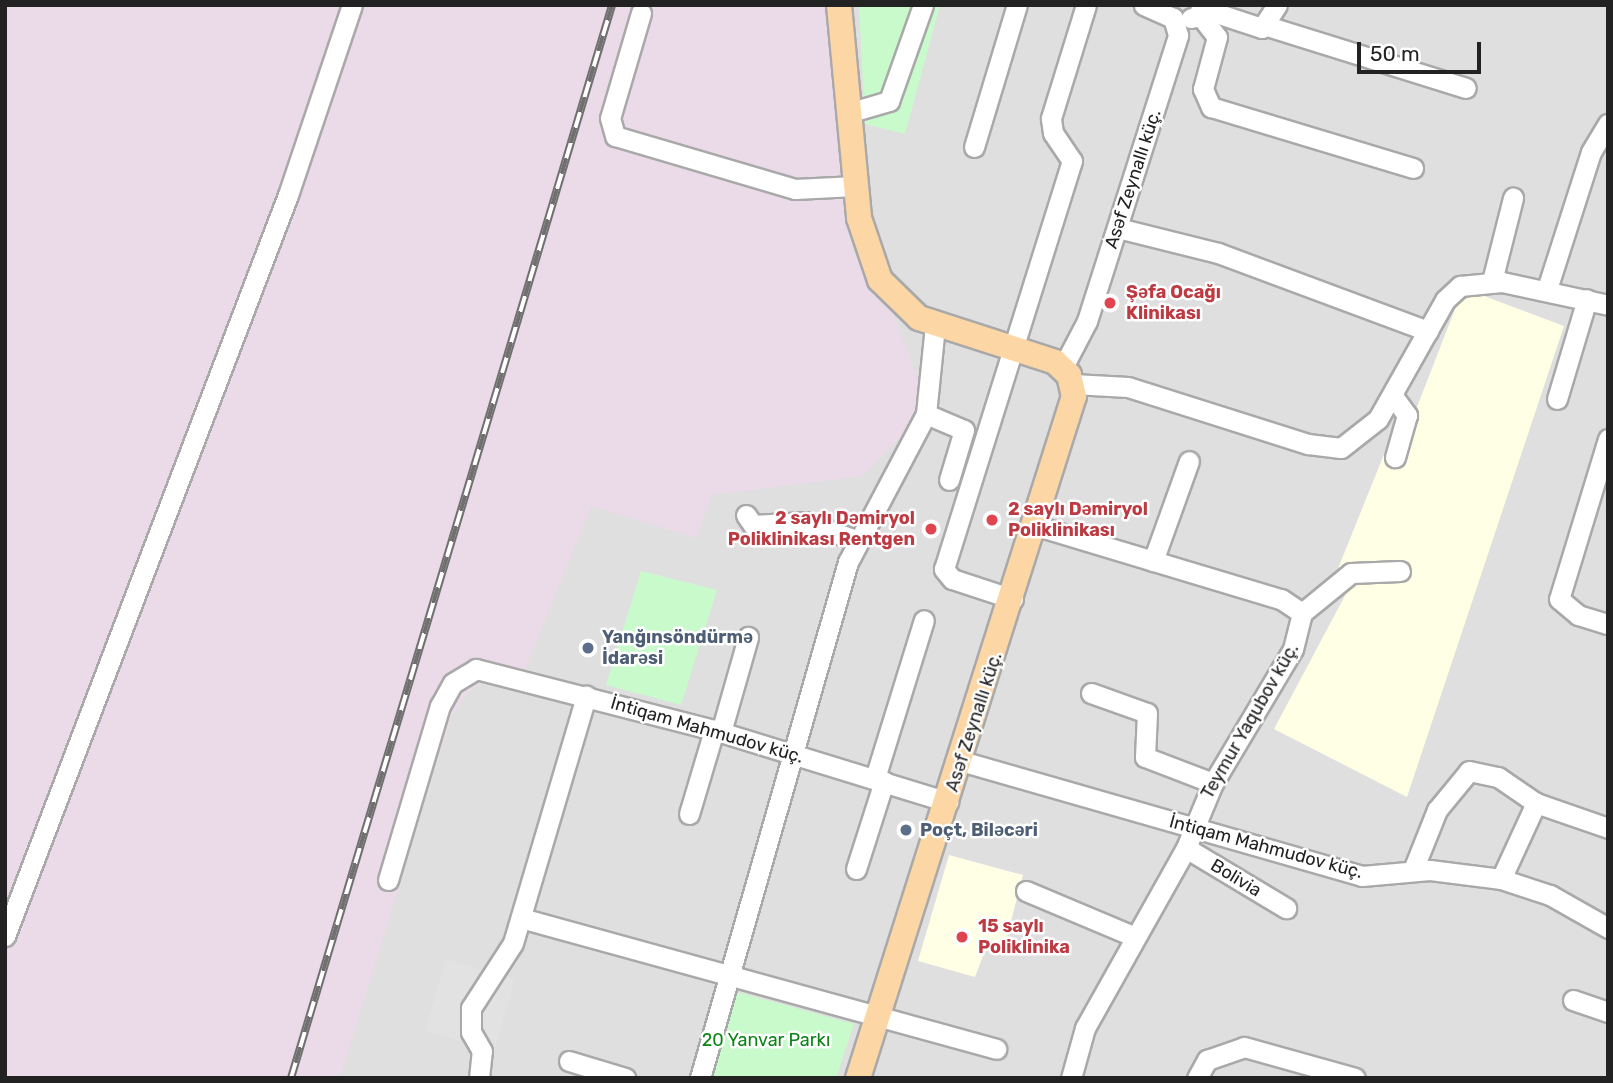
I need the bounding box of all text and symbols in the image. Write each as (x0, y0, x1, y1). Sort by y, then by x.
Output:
scale bar (1361, 28, 1485, 72)
text: 50 m (1370, 41, 1420, 66)
street label: Asəf Zeynallı küç. (1100, 106, 1166, 252)
place label: Şəfa Ocağı Klinikası (1126, 282, 1221, 324)
marker: Şəfa Ocağı Klinikası (1100, 293, 1120, 313)
place label: 2 saylı Dəmiryol Poliklinikası (1008, 499, 1148, 542)
place label: 2 saylı Dəmiryol Poliklinikası Rentgen (728, 508, 915, 550)
marker: 2 saylı Dəmiryol Poliklinikası (982, 510, 1002, 530)
marker: 2 saylı Dəmiryol Poliklinikası Rentgen (921, 519, 941, 539)
place label: Yanğınsöndürmə İdarəsi (602, 627, 753, 670)
street label: Teymur Yaqubov küç. (1196, 639, 1304, 803)
marker: Yanğınsöndürmə İdarəsi (580, 640, 596, 656)
street label: Asəf Zeynallı küç. (941, 649, 1007, 795)
street label: İntiqam Mahmudov küç. (608, 692, 806, 768)
street label: İntiqam Mahmudov küç. (1167, 811, 1365, 883)
place label: Poçt, Biləcəri (920, 819, 1038, 841)
marker: Poçt, Biləcəri (898, 822, 914, 838)
street label: Bolivia (1207, 854, 1265, 902)
place label: 15 saylı Poliklinika (978, 916, 1070, 958)
marker: 15 saylı Poliklinika (952, 927, 972, 947)
park label: 20 Yanvar Parkı (701, 1029, 831, 1051)

